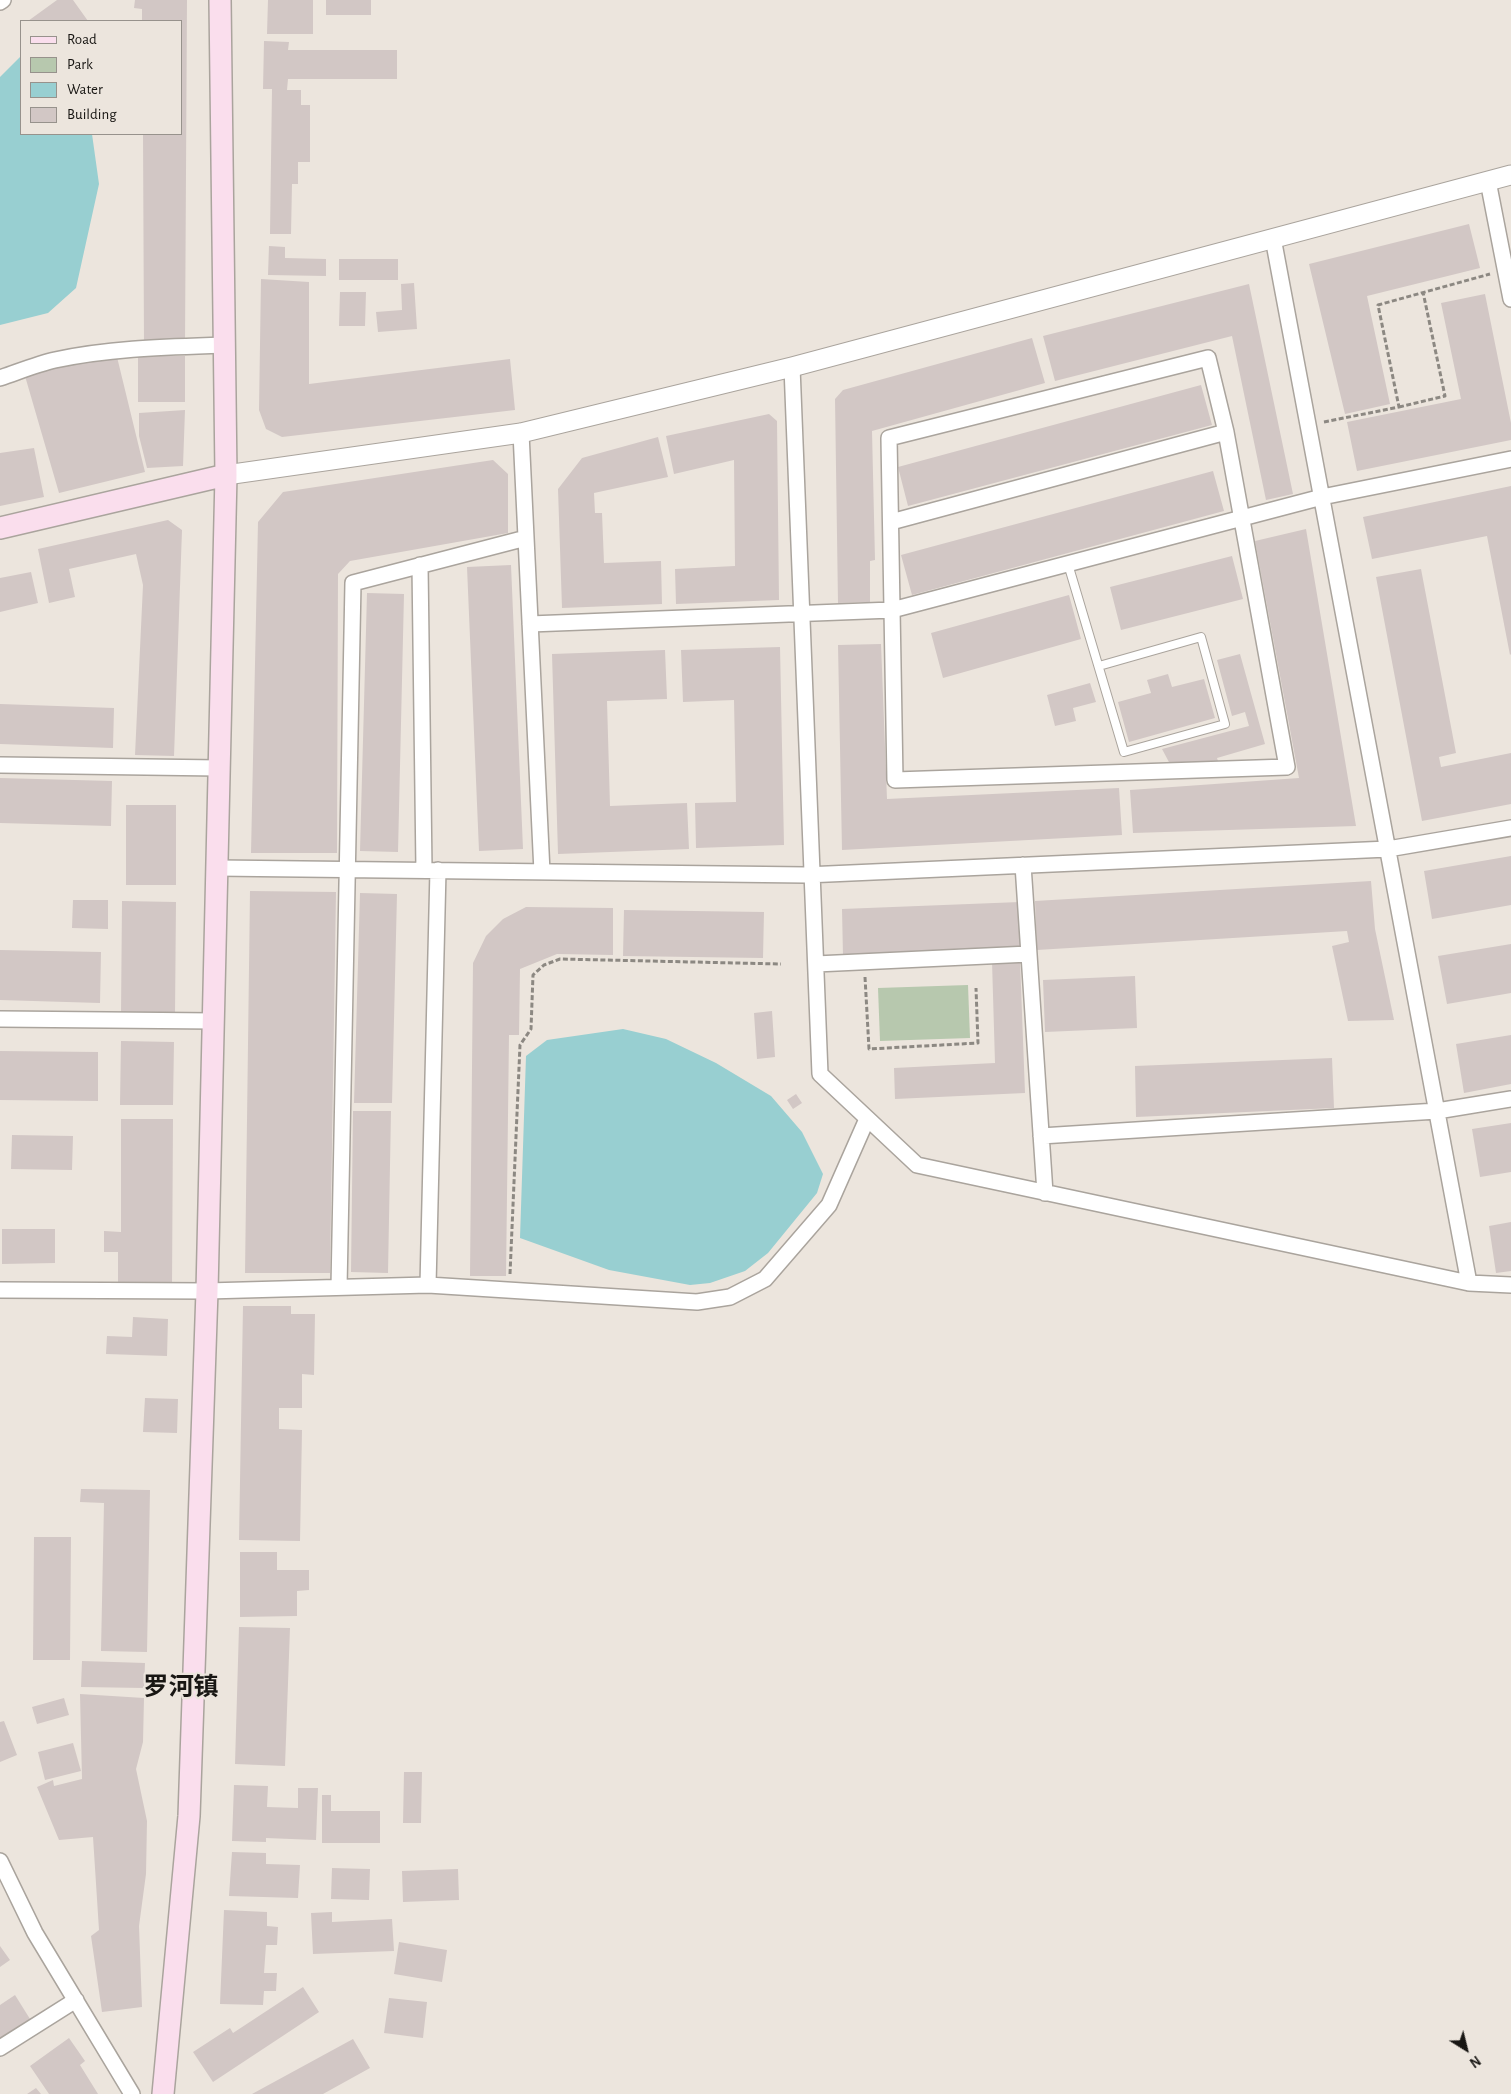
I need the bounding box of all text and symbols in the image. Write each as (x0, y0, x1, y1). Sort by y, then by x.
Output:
legend (20, 20, 182, 135)
text: Road (67, 32, 97, 47)
text: Park (67, 57, 93, 72)
text: Water (67, 82, 103, 97)
text: Building (67, 107, 117, 122)
district label: 罗河镇 (144, 1672, 218, 1702)
north arrow (1441, 2024, 1491, 2074)
text: N (1467, 2053, 1483, 2070)

